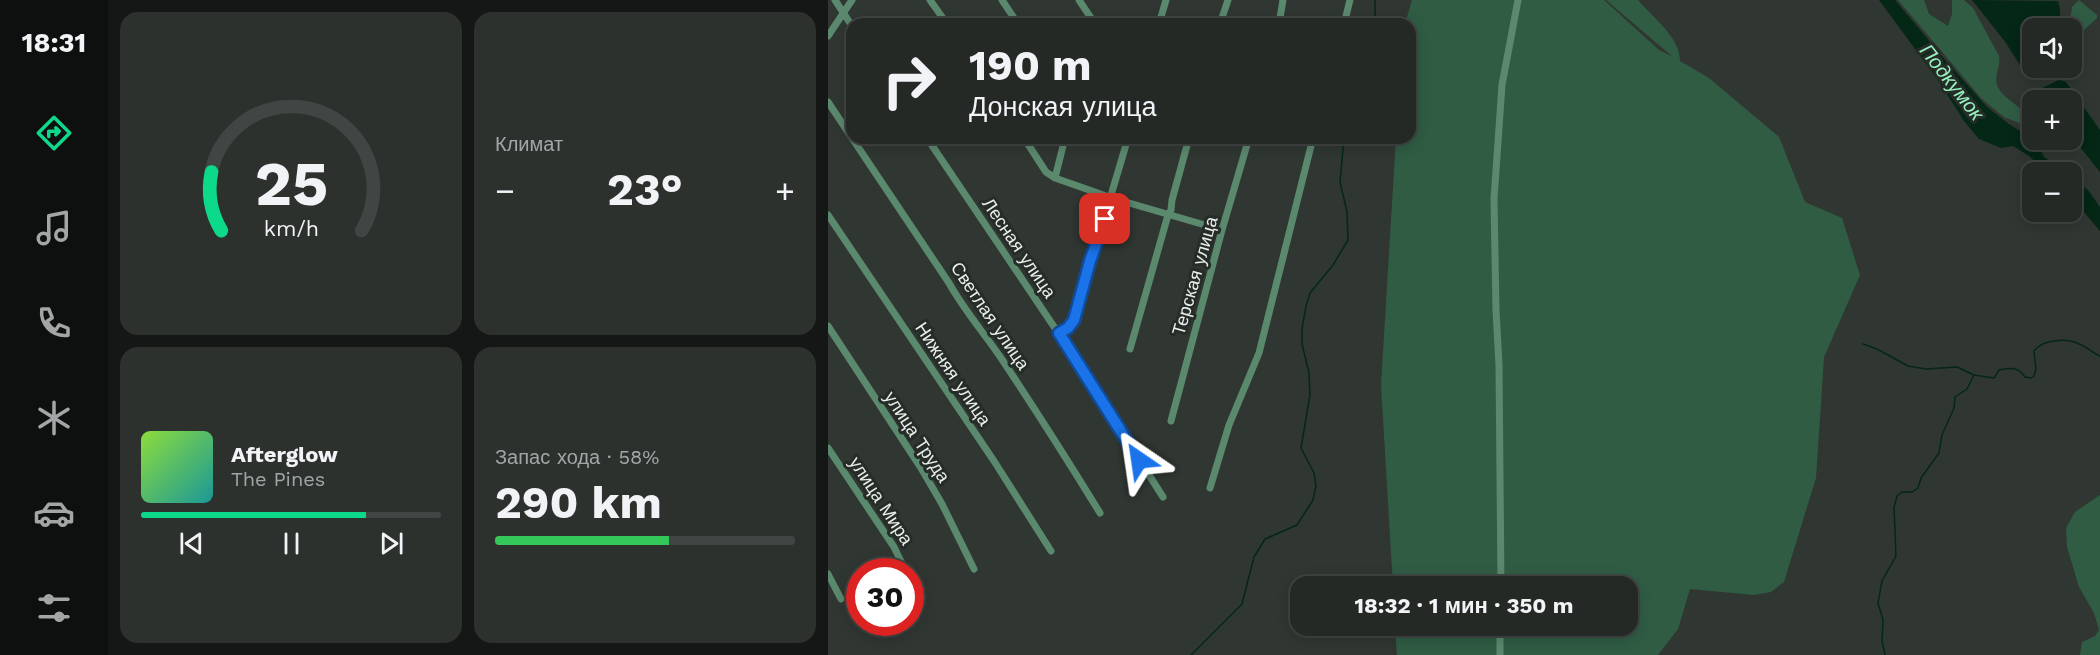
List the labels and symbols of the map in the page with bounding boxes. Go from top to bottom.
water label: Подкумок [1915,39,1990,126]
pin [1079,193,1130,244]
street label: Лесная улица [978,194,1061,303]
street label: Терская улица [1168,213,1222,338]
street label: Светлая улица [947,258,1035,374]
street label: Нижняя улица [911,318,996,430]
street label: улица Труда [880,387,955,487]
position arrow [1107,428,1171,492]
street label: улица Мира [845,453,918,549]
speed limit sign: 30 [846,558,924,636]

